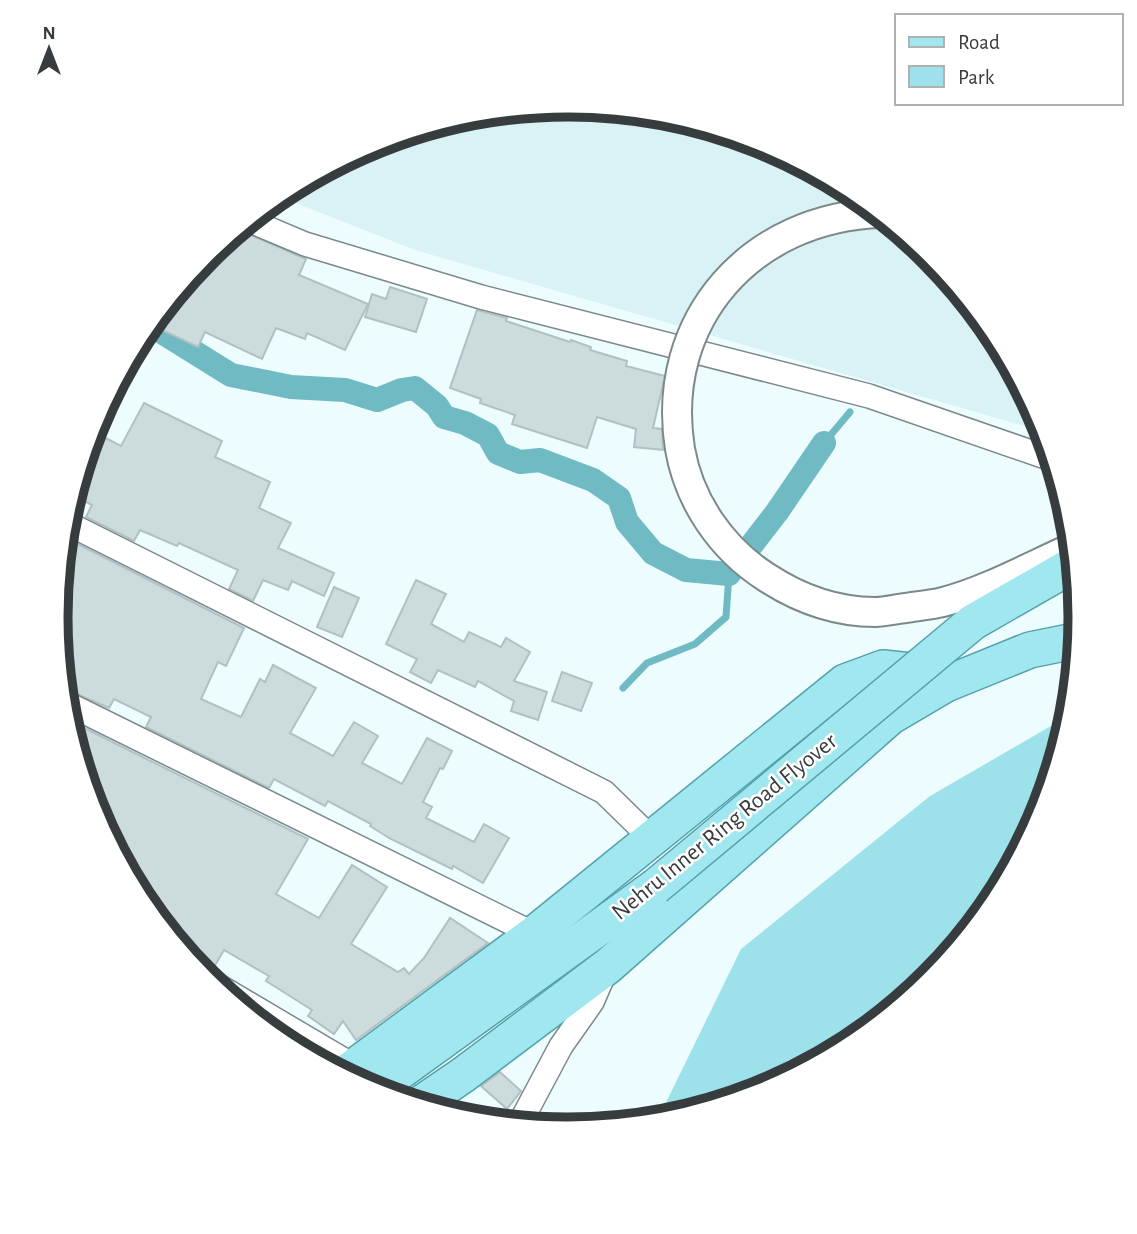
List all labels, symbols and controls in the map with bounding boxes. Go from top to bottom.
north arrow [14,14,84,84]
legend [895,14,1123,105]
text: N [42,24,56,43]
text: Road [958,32,1000,53]
text: Park [958,67,995,88]
street label: Nehru Inner Ring Road Flyover [608,729,842,925]

